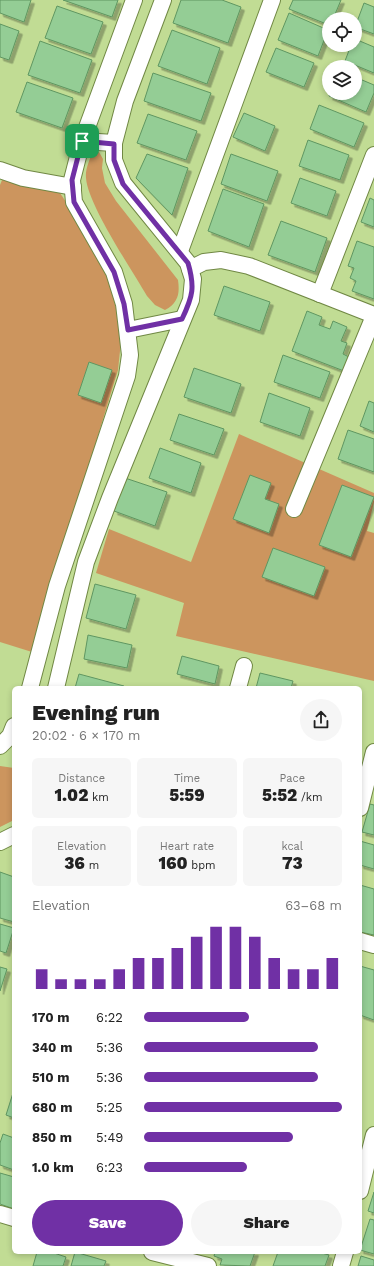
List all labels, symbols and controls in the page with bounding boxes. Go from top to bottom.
map controls [322,12,362,100]
button: locate [322,12,362,52]
button: layers [322,60,362,100]
pin [65,124,99,158]
icon: arrive [71,130,93,152]
button: share [300,699,342,741]
text: Evening run [32,700,160,725]
text: 20:02 · 6 × 170 m [32,728,140,743]
text: Distance [58,772,105,785]
text: Time [174,772,200,785]
text: Pace [280,772,305,785]
text: 1.02 [54,785,88,805]
text: 5:59 [169,785,205,805]
text: 5:52 [262,785,297,805]
text: km [88,791,109,804]
text: /km [297,791,323,804]
text: Elevation [57,840,106,853]
text: Heart rate [160,840,214,853]
text: kcal [281,840,303,853]
text: 36 [64,853,85,873]
text: 160 [158,853,188,873]
text: 73 [282,853,303,873]
text: m [85,859,99,872]
text: bpm [188,859,216,872]
text: Elevation [32,898,90,913]
text: 63–68 m [285,898,342,913]
text: 170 m [32,1010,70,1025]
text: 6:22 [96,1010,123,1025]
text: 340 m [32,1040,72,1055]
text: 5:36 [96,1040,123,1055]
text: 510 m [32,1070,70,1085]
text: 5:36 [96,1070,123,1085]
text: 680 m [32,1100,72,1115]
text: 5:25 [96,1100,123,1115]
text: 850 m [32,1130,72,1145]
text: 5:49 [96,1130,123,1145]
text: 1.0 km [32,1160,74,1175]
text: 6:23 [96,1160,123,1175]
button: Save [32,1200,183,1246]
button: Share [191,1200,342,1246]

